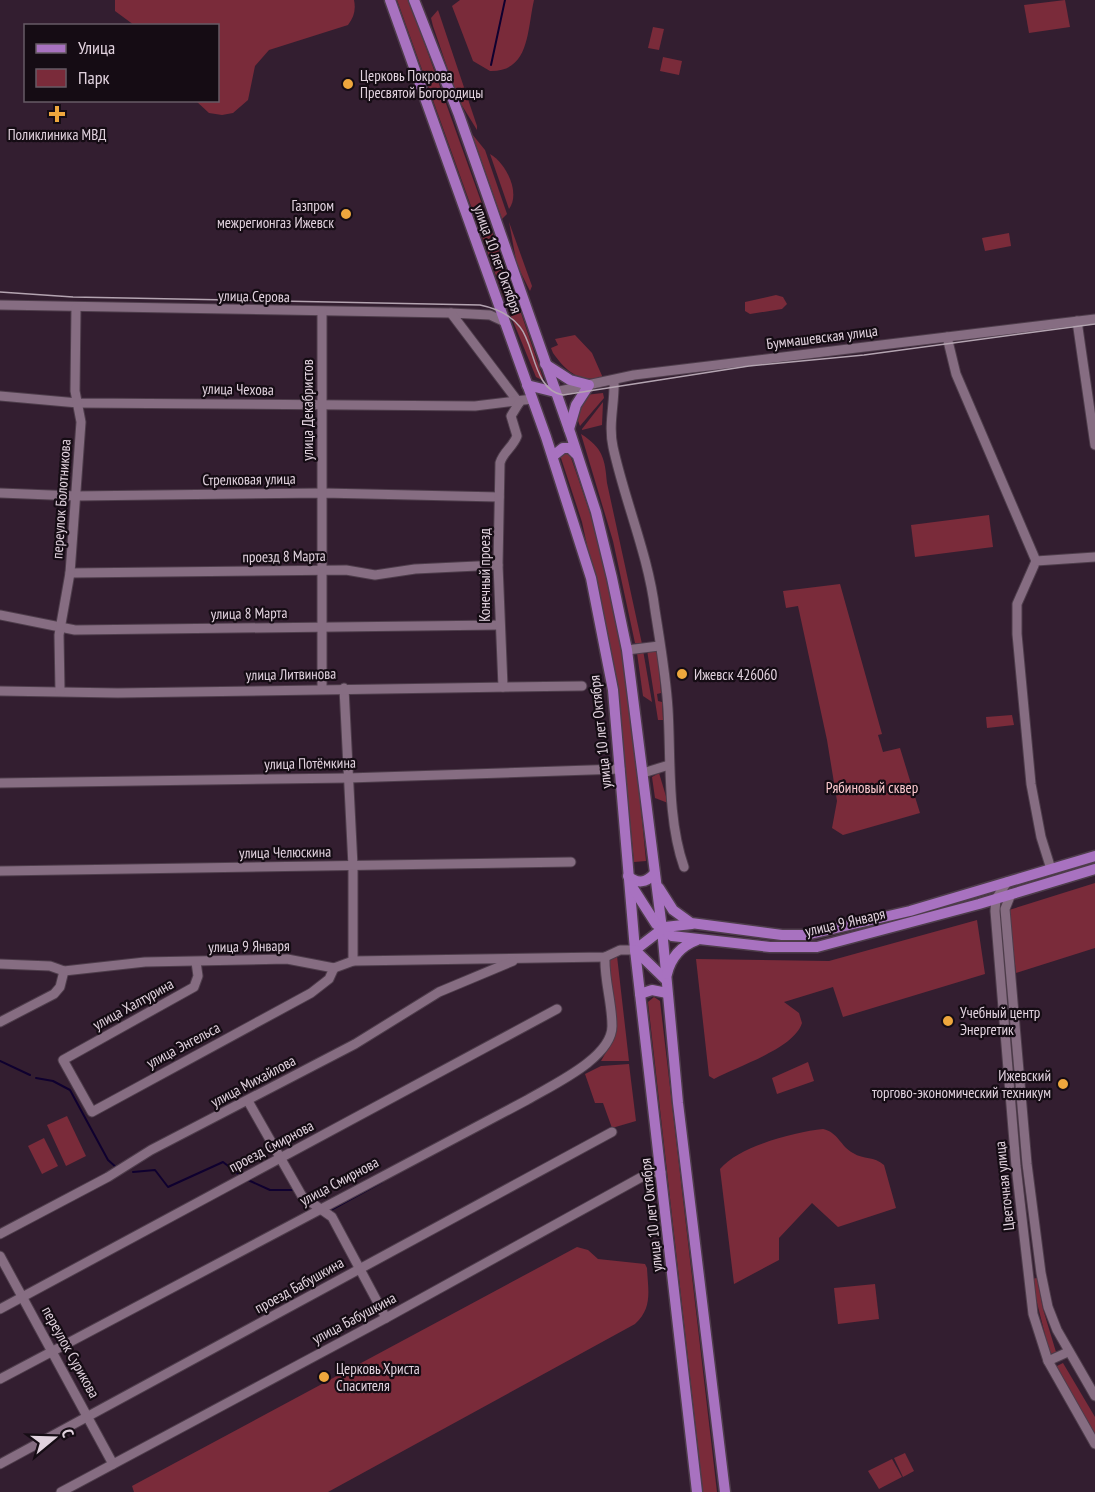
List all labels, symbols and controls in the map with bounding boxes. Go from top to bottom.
legend [24,24,219,102]
text: Улица [78,36,115,59]
text: Парк [78,66,109,89]
place label: Церковь Покрова Пресвятой Богородицы [360,66,483,102]
marker: Церковь Покрова Пресвятой Богородицы [341,77,355,91]
marker: Поликлиника МВД [48,105,66,123]
place label: Поликлиника МВД [8,125,106,144]
place label: Газпром межрегионгаз Ижевск [217,196,334,232]
street label: улица 10 лет Октября [470,202,526,316]
marker: Газпром межрегионгаз Ижевск [339,207,353,221]
street label: улица Серова [218,286,290,306]
street label: Буммашевская улица [765,321,879,353]
street label: улица Декабристов [298,359,317,461]
street label: улица Чехова [202,379,274,399]
street label: переулок Болотникова [47,439,75,559]
street label: Стрелковая улица [202,469,296,489]
street label: Конечный проезд [475,528,494,622]
street label: проезд 8 Марта [242,546,326,566]
street label: улица 8 Марта [211,603,287,623]
street label: улица Литвинова [246,664,336,684]
place label: Ижевск 426060 [694,665,777,684]
marker: Ижевск 426060 [675,667,689,681]
street label: улица 10 лет Октября [585,674,615,790]
street label: улица Потёмкина [264,753,356,773]
park label: Рябиновый сквер [826,778,918,797]
street label: улица Челюскина [239,842,331,862]
street label: улица 9 Января [803,904,887,940]
street label: улица 9 Января [208,936,290,956]
street label: улица Халтурина [89,974,177,1034]
place label: Учебный центр Энергетик [960,1003,1040,1039]
marker: Учебный центр Энергетик [941,1014,955,1028]
street label: улица Энгельса [143,1018,223,1072]
street label: улица Михайлова [207,1051,299,1111]
place label: Ижевский торгово-экономический техникум [872,1066,1051,1102]
marker: Ижевский торгово-экономический техникум [1056,1077,1070,1091]
street label: проезд Смирнова [225,1116,317,1176]
street label: Цветочная улица [990,1140,1018,1232]
street label: улица Смирнова [296,1152,382,1210]
street label: улица 10 лет Октября [636,1157,666,1273]
street label: проезд Бабушкина [251,1253,347,1317]
street label: улица Бабушкина [309,1288,399,1348]
street label: переулок Сурикова [38,1303,104,1401]
place label: Церковь Христа Спасителя [336,1359,420,1395]
marker: Церковь Христа Спасителя [317,1370,331,1384]
north arrow [24,1408,84,1468]
text: С [58,1426,79,1440]

